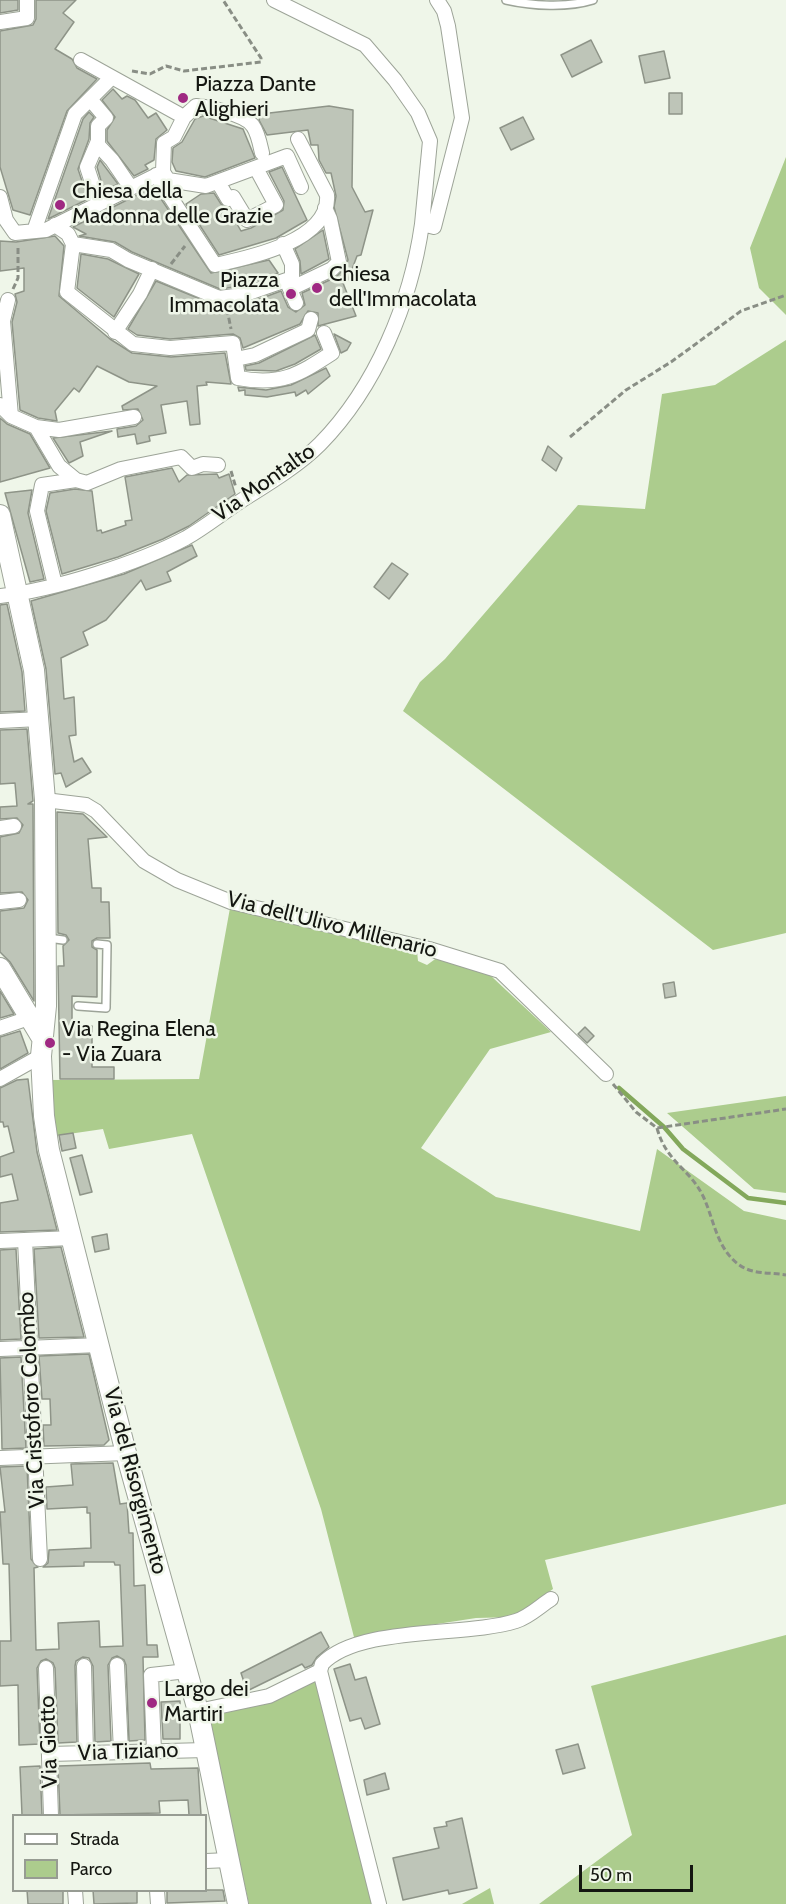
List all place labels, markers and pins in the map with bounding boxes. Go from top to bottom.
place label: Piazza Dante Alighieri [195,72,316,124]
marker: Piazza Dante Alighieri [176,91,190,105]
place label: Chiesa della Madonna delle Grazie [72,179,273,230]
marker: Chiesa della Madonna delle Grazie [53,198,67,212]
place label: Chiesa dell'Immacolata [329,262,476,314]
place label: Piazza Immacolata [169,268,279,320]
marker: Chiesa dell'Immacolata [310,281,324,295]
marker: Piazza Immacolata [284,287,298,301]
place label: Via Regina Elena - Via Zuara [62,1017,216,1068]
marker: Via Regina Elena - Via Zuara [43,1036,57,1050]
place label: Largo dei Martiri [164,1677,249,1729]
marker: Largo dei Martiri [145,1696,159,1710]

